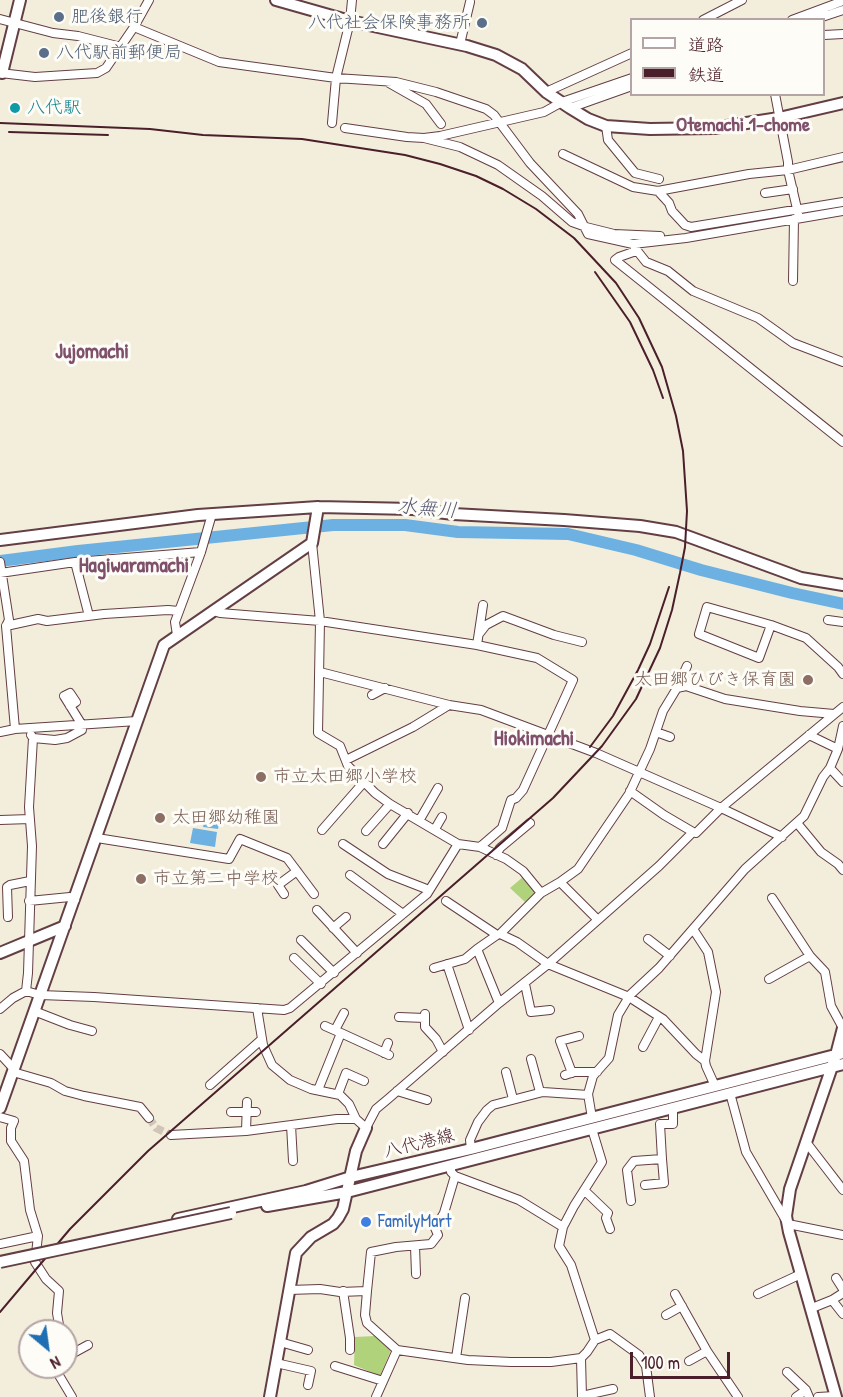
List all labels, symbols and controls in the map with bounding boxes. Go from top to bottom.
place label: 肥後銀行 [71,6,143,28]
marker: 肥後銀行 [52,10,66,24]
place label: 八代社会保険事務所 [308,12,470,34]
marker: 八代社会保険事務所 [475,16,489,30]
legend [630,18,825,96]
text: 道路 [688,32,724,57]
place label: 八代駅前郵便局 [56,42,182,64]
marker: 八代駅前郵便局 [37,46,51,60]
text: 鉄道 [688,62,724,87]
place label: 八代駅 [27,97,81,119]
marker: 八代駅 [8,101,22,115]
district label: Otemachi 1-chome [676,114,810,138]
district label: Jujomachi [55,339,129,365]
water label: 水無川 [396,494,458,524]
district label: Hagiwaramachi [79,553,189,579]
place label: 太田郷ひびき保育園 [634,669,796,691]
marker: 太田郷ひびき保育園 [801,673,815,687]
district label: Hiokimachi [494,726,574,752]
place label: 市立太田郷小学校 [273,766,417,788]
marker: 市立太田郷小学校 [254,770,268,784]
place label: 太田郷幼稚園 [172,807,280,829]
marker: 太田郷幼稚園 [153,811,167,825]
place label: 市立第二中学校 [153,868,279,890]
marker: 市立第二中学校 [134,872,148,886]
street label: 八代港線 [381,1125,457,1163]
place label: FamilyMart [378,1211,451,1233]
marker: FamilyMart [359,1215,373,1229]
north arrow [18,1319,78,1379]
scale bar [633,1340,734,1378]
text: 100 m [641,1350,680,1375]
text: N [47,1351,65,1375]

